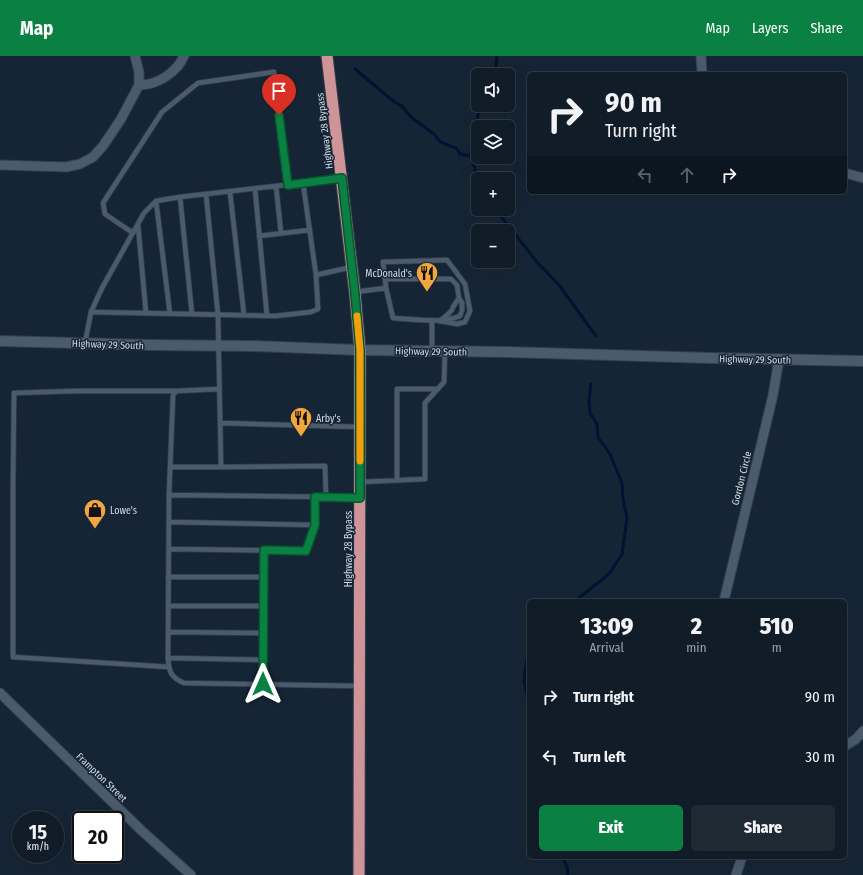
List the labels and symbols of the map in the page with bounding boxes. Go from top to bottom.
pin [262,74,296,115]
street label: Highway 28 Bypass [314,92,336,170]
restaurant icon: McDonald's [414,260,440,293]
place label: McDonald's [365,268,412,280]
street label: Highway 29 South [72,338,144,352]
street label: Highway 29 South [395,345,467,359]
street label: Highway 29 South [719,353,791,367]
restaurant icon: Arby's [288,405,314,438]
place label: Arby's [316,413,341,425]
street label: Gordon Circle [729,450,754,506]
shop icon: Lowe's [82,497,108,530]
place label: Lowe's [110,505,137,517]
street label: Highway 28 Bypass [343,511,355,587]
position arrow [242,663,284,705]
street label: Frampton Street [74,751,130,805]
speed limit sign: 20 [72,811,124,863]

